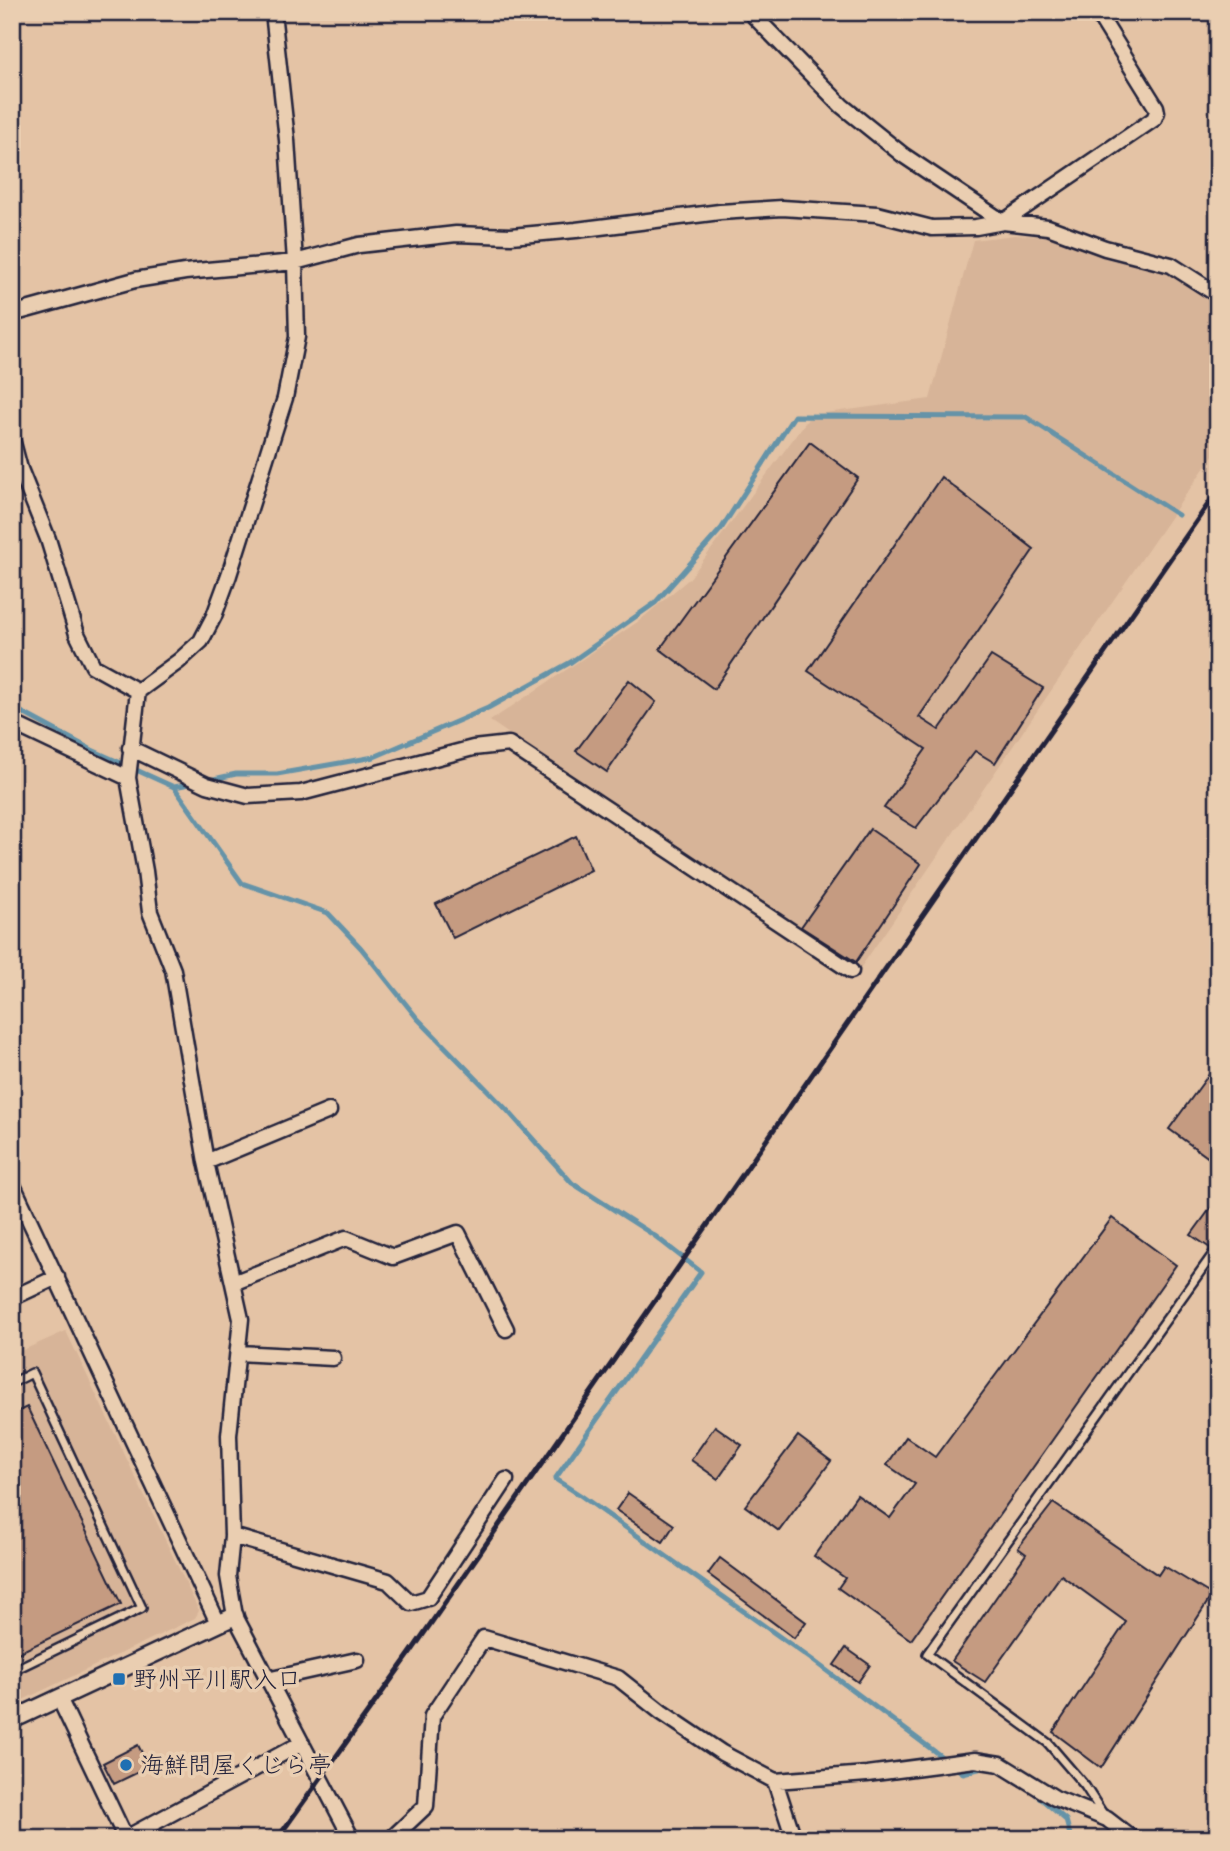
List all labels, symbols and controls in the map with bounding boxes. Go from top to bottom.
place label: 野州平川駅入口 [133,1665,301,1699]
marker: 野州平川駅入口 [111,1671,127,1687]
place label: 海鮮問屋くじら亭 [140,1751,332,1785]
marker: 海鮮問屋くじら亭 [118,1757,134,1773]

